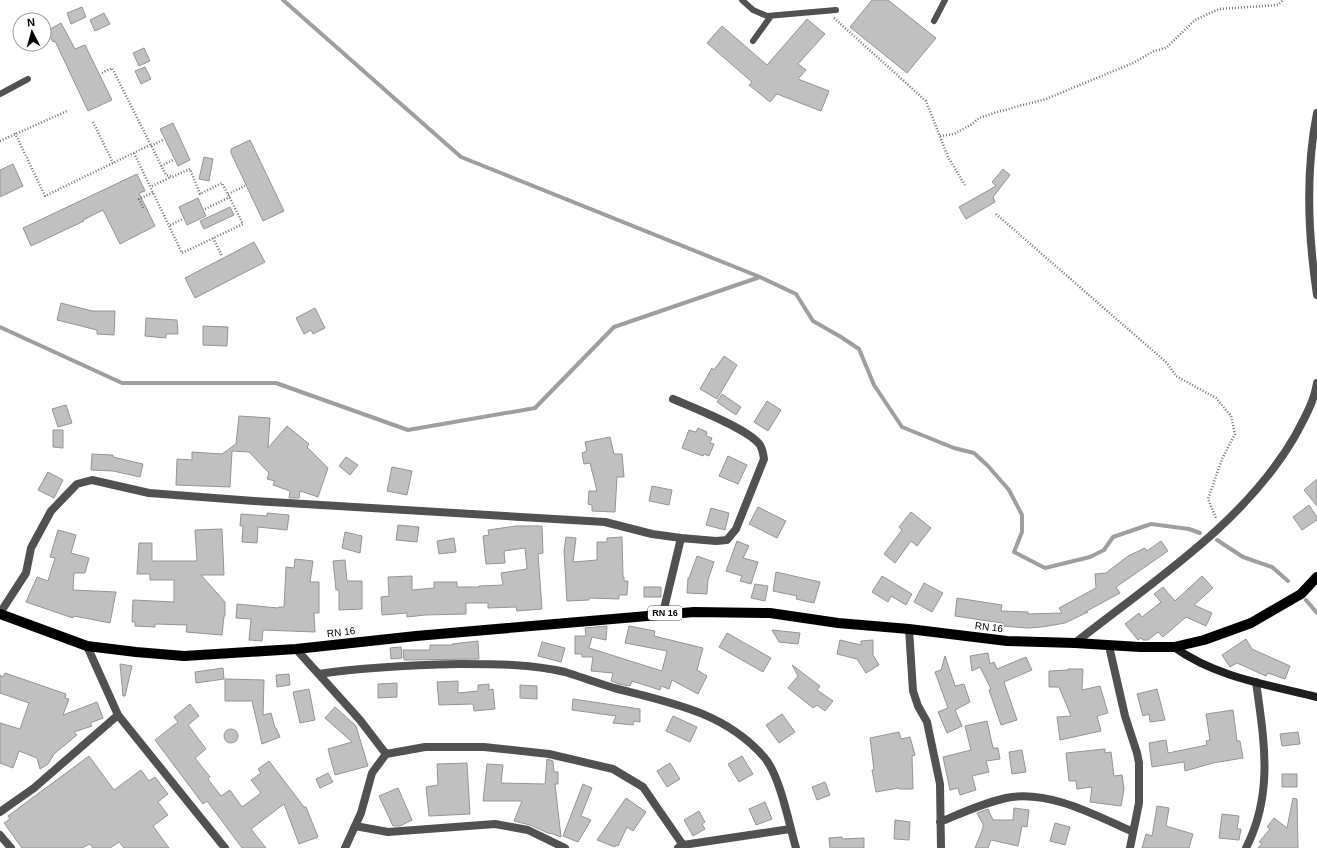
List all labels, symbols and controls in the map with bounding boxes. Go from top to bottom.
north arrow [12,12,52,52]
text: N [26,16,36,28]
road number: RN 16 [648,606,682,620]
street label: RN 16 [974,620,1004,634]
street label: RN 16 [326,625,356,639]

